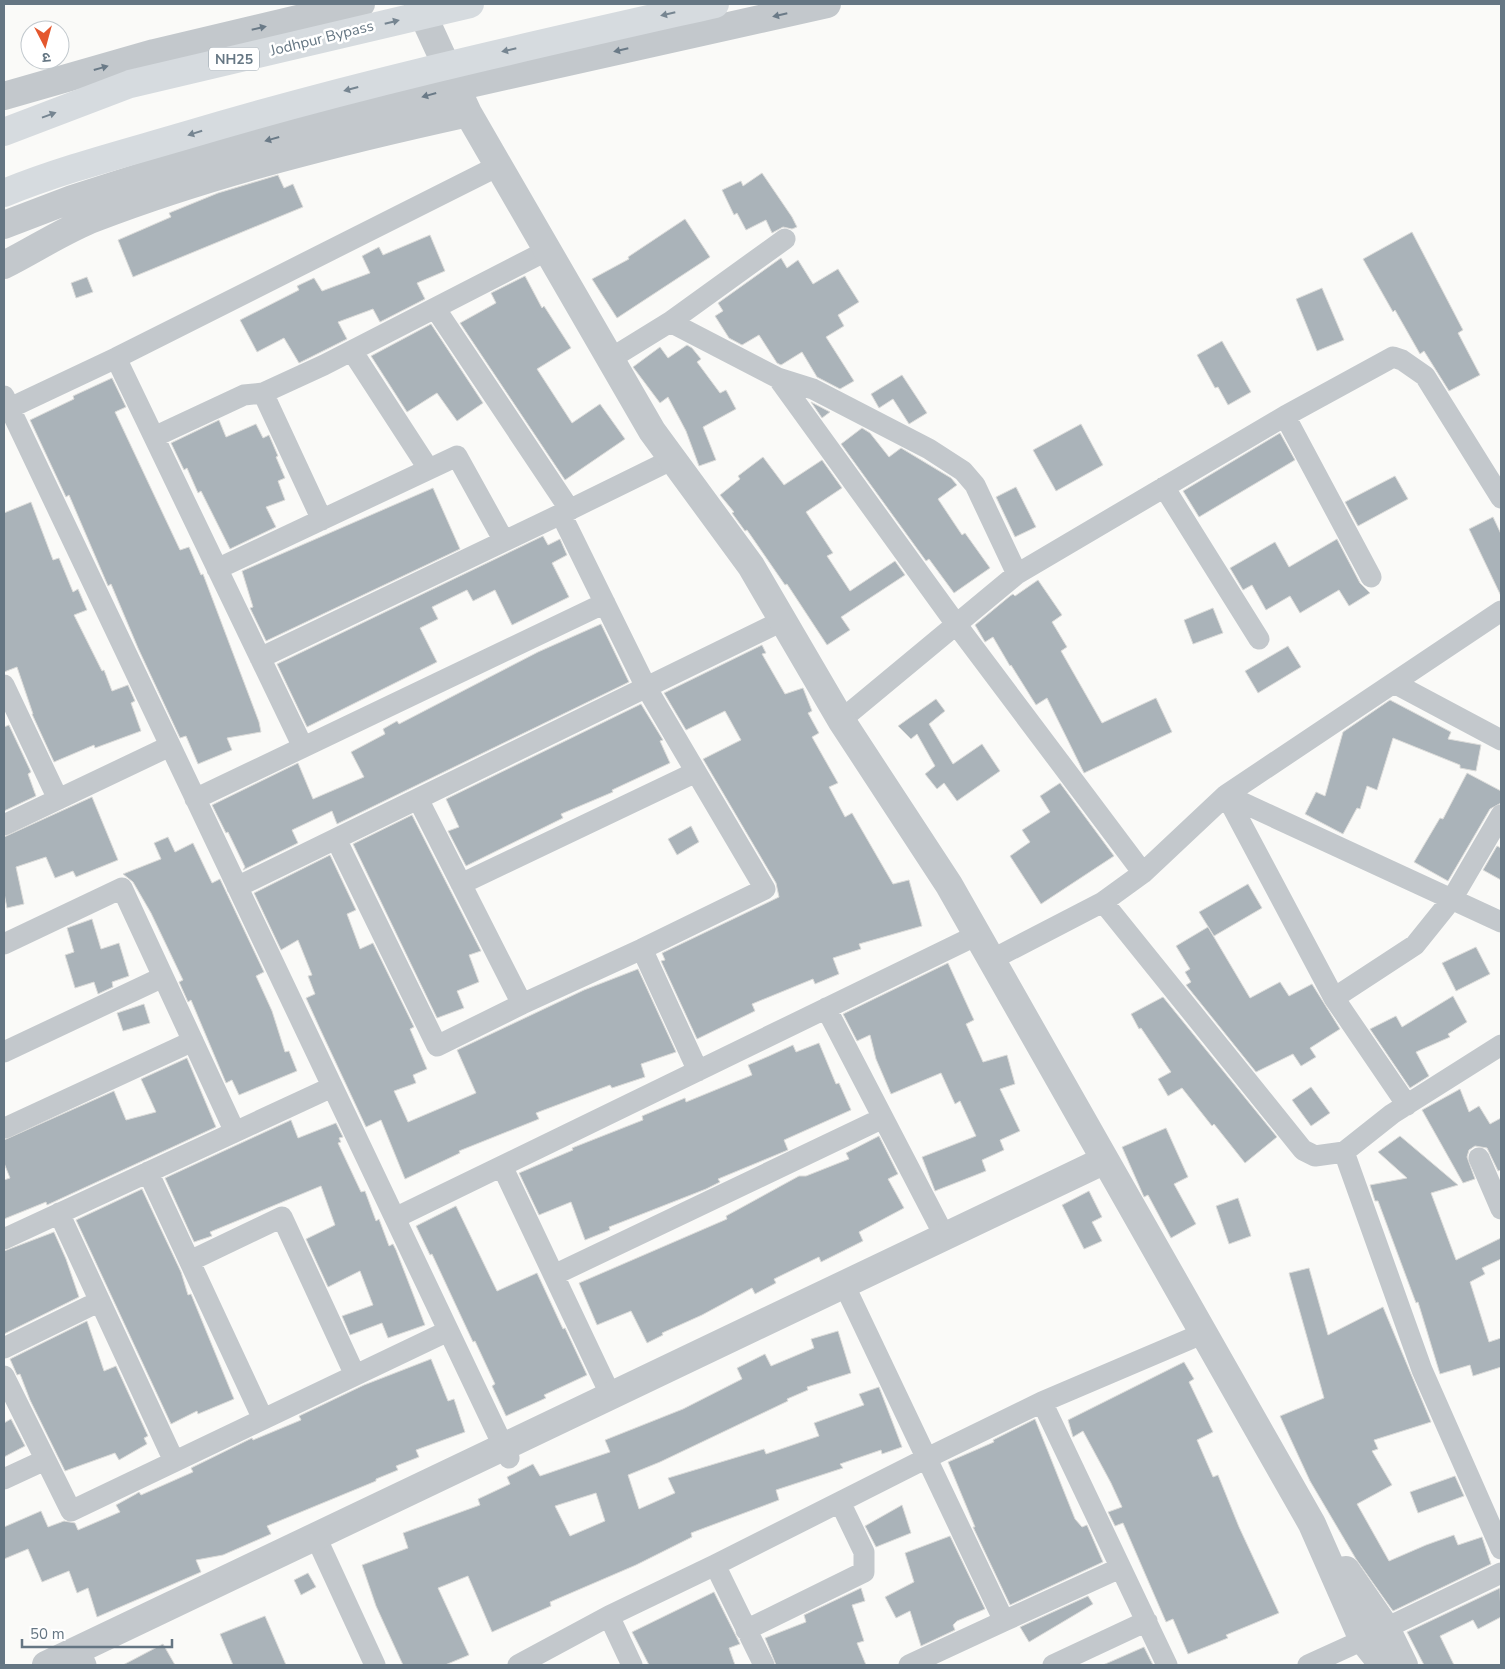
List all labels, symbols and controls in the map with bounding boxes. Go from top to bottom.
one-way arrow [659,11,675,19]
one-way arrow [772,11,787,19]
street label: Jodhpur Bypass [267,15,376,61]
one-way arrow [384,18,399,26]
north arrow [20,20,70,70]
one-way arrow [251,24,266,32]
one-way arrow [502,46,517,54]
one-way arrow [614,46,629,54]
text: उ [40,48,51,67]
road number: NH25 [209,48,259,70]
one-way arrow [94,63,109,71]
one-way arrow [344,85,359,93]
one-way arrow [421,91,436,99]
one-way arrow [42,111,57,118]
one-way arrow [187,129,202,137]
one-way arrow [265,135,280,143]
scale bar [22,1616,172,1648]
text: 50 m [30,1624,65,1644]

